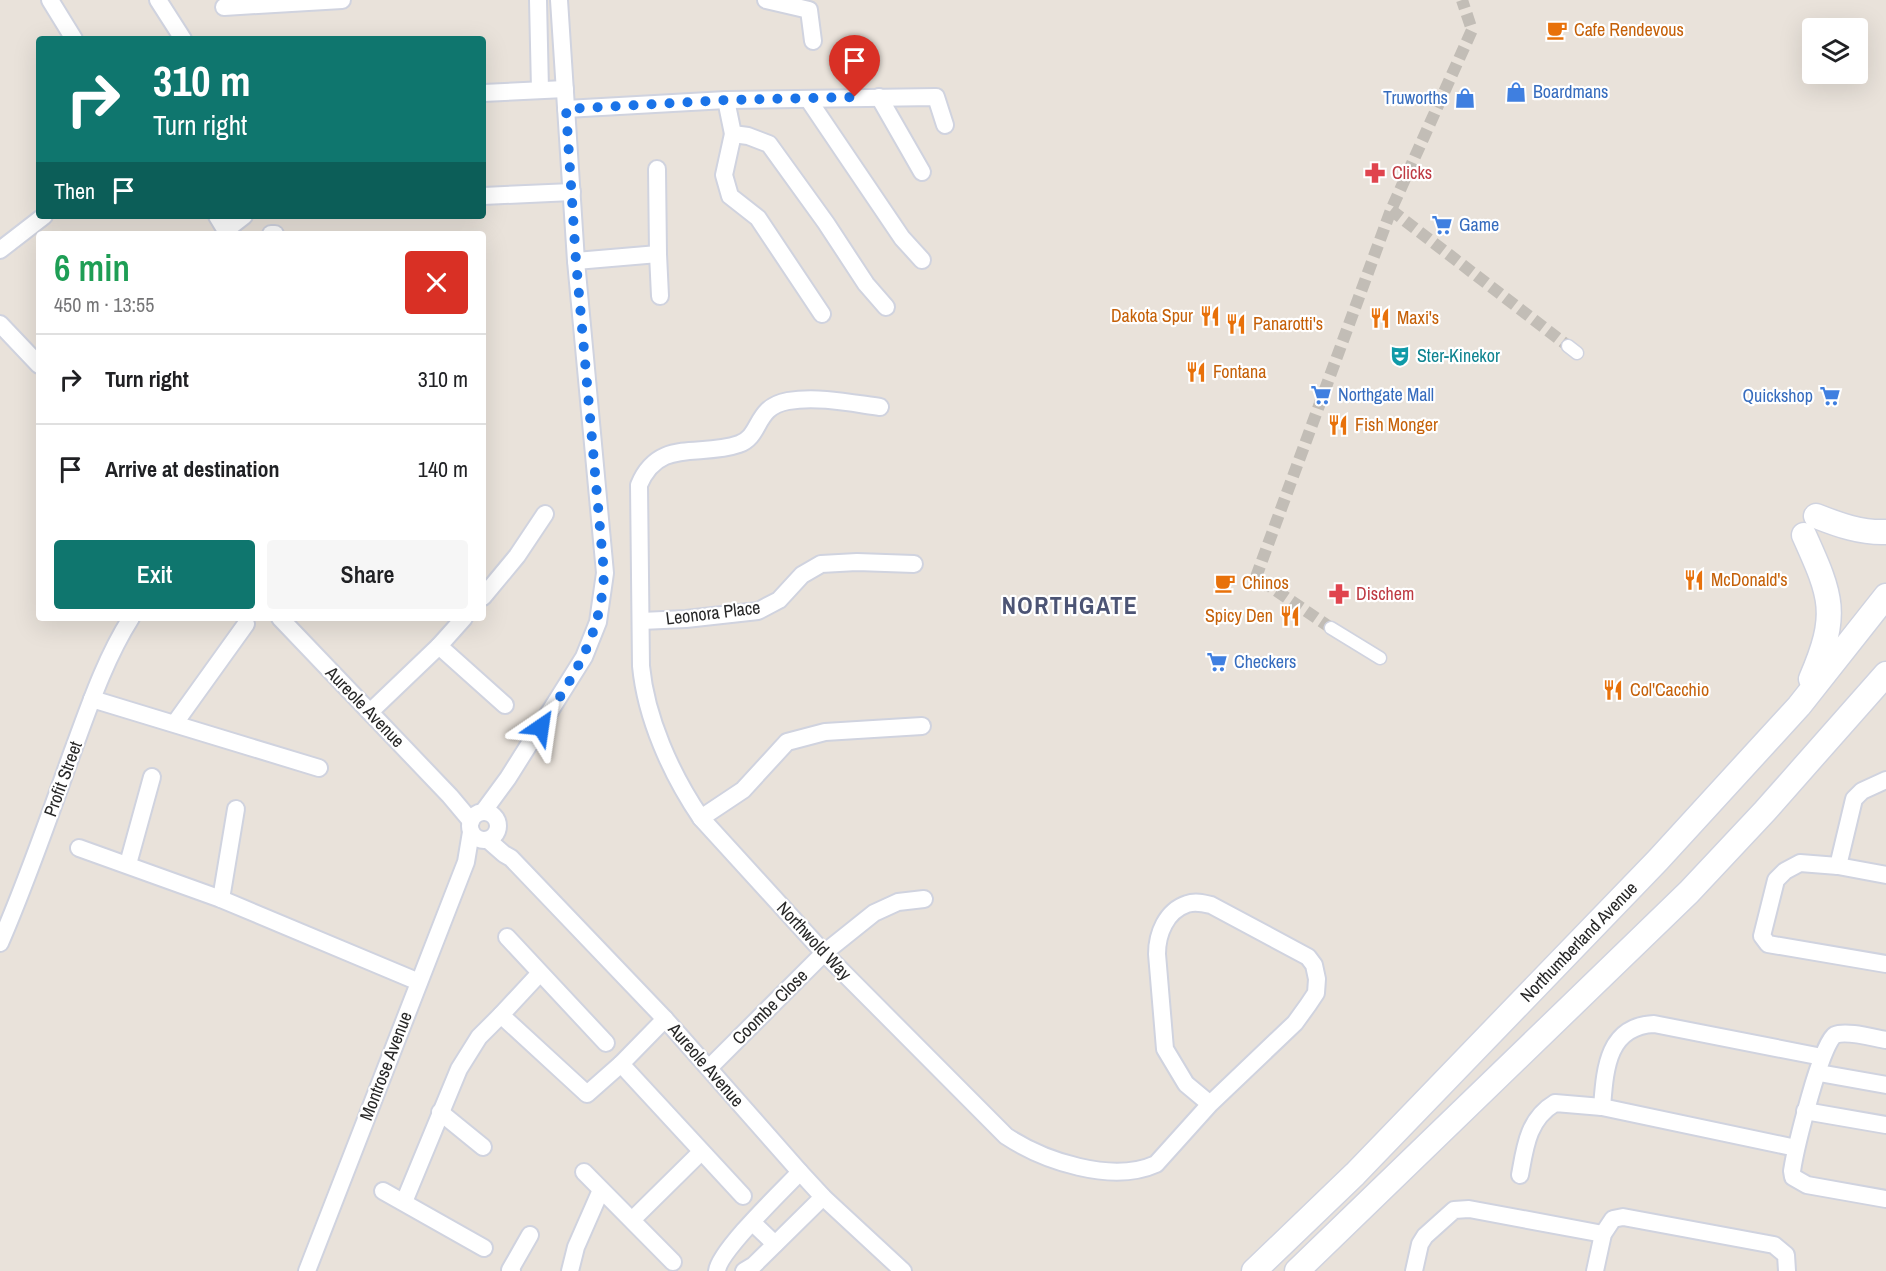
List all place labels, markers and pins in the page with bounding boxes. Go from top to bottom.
place label: Cafe Rendevous [1574,17,1684,42]
cafe icon: Cafe Rendevous [1545,18,1569,42]
pin [829,35,880,97]
place label: Boardmans [1533,79,1608,104]
shop icon: Boardmans [1504,80,1528,104]
place label: Truworths [1383,85,1448,110]
shop icon: Truworths [1453,86,1477,110]
place label: Clicks [1392,160,1432,185]
pharmacy icon: Clicks [1363,161,1387,185]
place label: Game [1459,212,1499,237]
supermarket icon: Game [1430,213,1454,237]
place label: Dakota Spur [1111,303,1193,328]
restaurant icon: Dakota Spur [1198,304,1222,328]
place label: Maxi's [1397,305,1439,330]
restaurant icon: Maxi's [1368,306,1392,330]
place label: Panarotti's [1253,311,1323,336]
restaurant icon: Panarotti's [1224,312,1248,336]
place label: Ster-Kinekor [1417,343,1500,368]
theatre icon: Ster-Kinekor [1388,344,1412,368]
place label: Fontana [1213,359,1266,384]
restaurant icon: Fontana [1184,360,1208,384]
place label: Northgate Mall [1338,382,1434,407]
supermarket icon: Northgate Mall [1309,383,1333,407]
place label: Quickshop [1742,383,1813,408]
supermarket icon: Quickshop [1818,384,1842,408]
place label: Fish Monger [1355,412,1438,437]
restaurant icon: Fish Monger [1326,413,1350,437]
place label: McDonald's [1711,567,1788,592]
restaurant icon: McDonald's [1682,568,1706,592]
place label: Chinos [1242,570,1289,595]
cafe icon: Chinos [1213,571,1237,595]
place label: Dischem [1356,581,1414,606]
pharmacy icon: Dischem [1327,582,1351,606]
place label: Spicy Den [1205,603,1273,628]
restaurant icon: Spicy Den [1278,604,1302,628]
place label: Checkers [1234,649,1296,674]
supermarket icon: Checkers [1205,650,1229,674]
place label: Col'Cacchio [1630,677,1709,702]
restaurant icon: Col'Cacchio [1601,678,1625,702]

